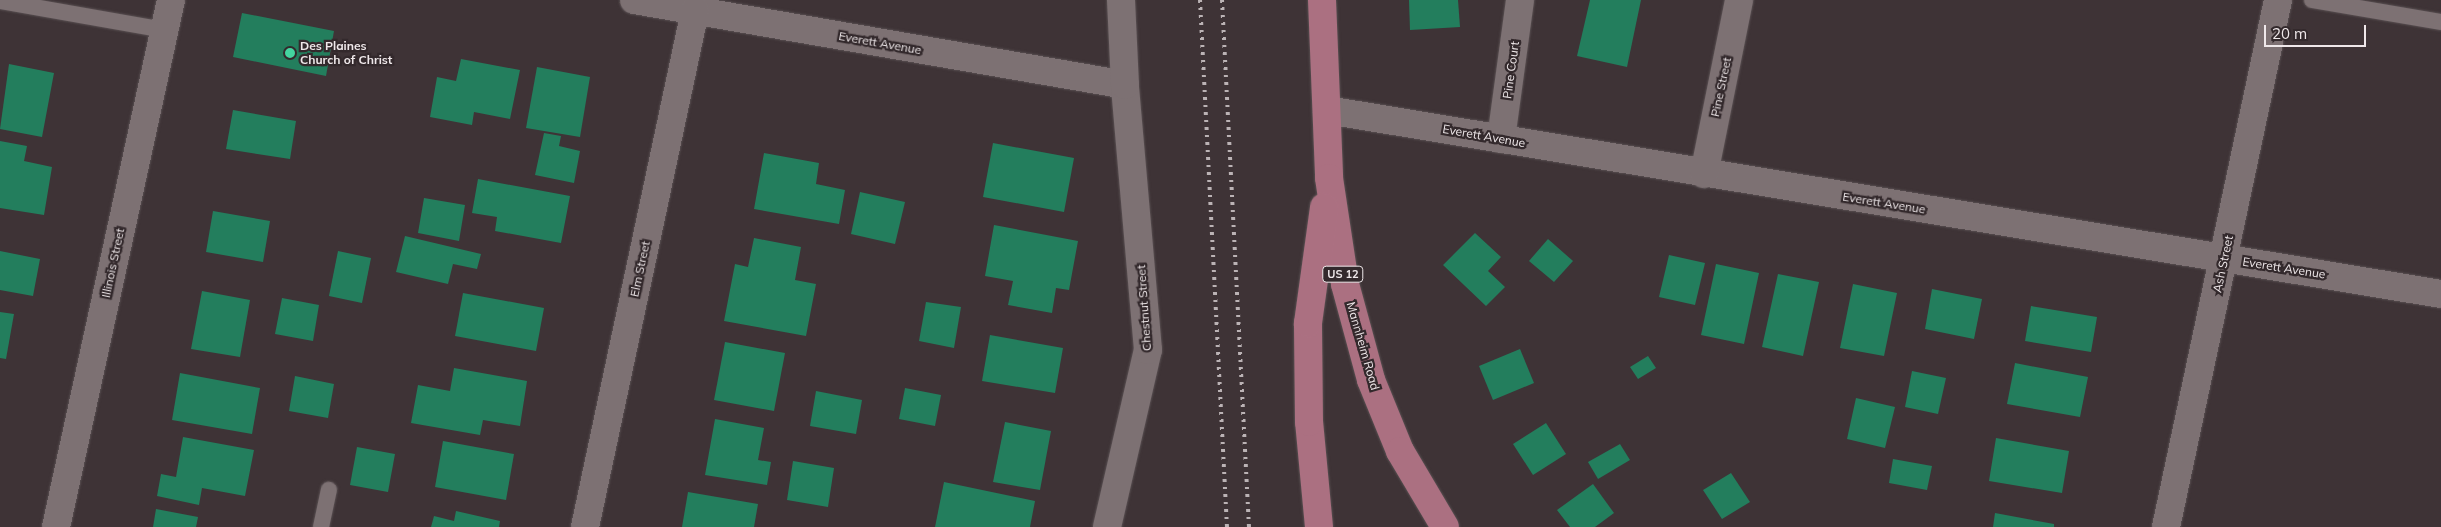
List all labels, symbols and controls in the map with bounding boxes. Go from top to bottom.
scale bar [2266,15,2368,47]
text: 20 m [2272,24,2307,43]
street label: Everett Avenue [838,29,922,57]
place label: Des Plaines Church of Christ [300,39,392,67]
street label: Pine Court [1500,40,1522,100]
marker: Des Plaines Church of Christ [284,47,296,59]
street label: Pine Street [1708,56,1734,118]
street label: Everett Avenue [1442,122,1526,150]
street label: Everett Avenue [1842,189,1926,217]
street label: Illinois Street [99,227,127,299]
street label: Ash Street [2210,234,2236,294]
street label: Elm Street [627,240,653,298]
street label: Everett Avenue [2242,254,2326,282]
street label: Chestnut Street [1134,264,1154,352]
road number: US 12 [1322,266,1364,282]
street label: Mannheim Road [1344,300,1382,392]

